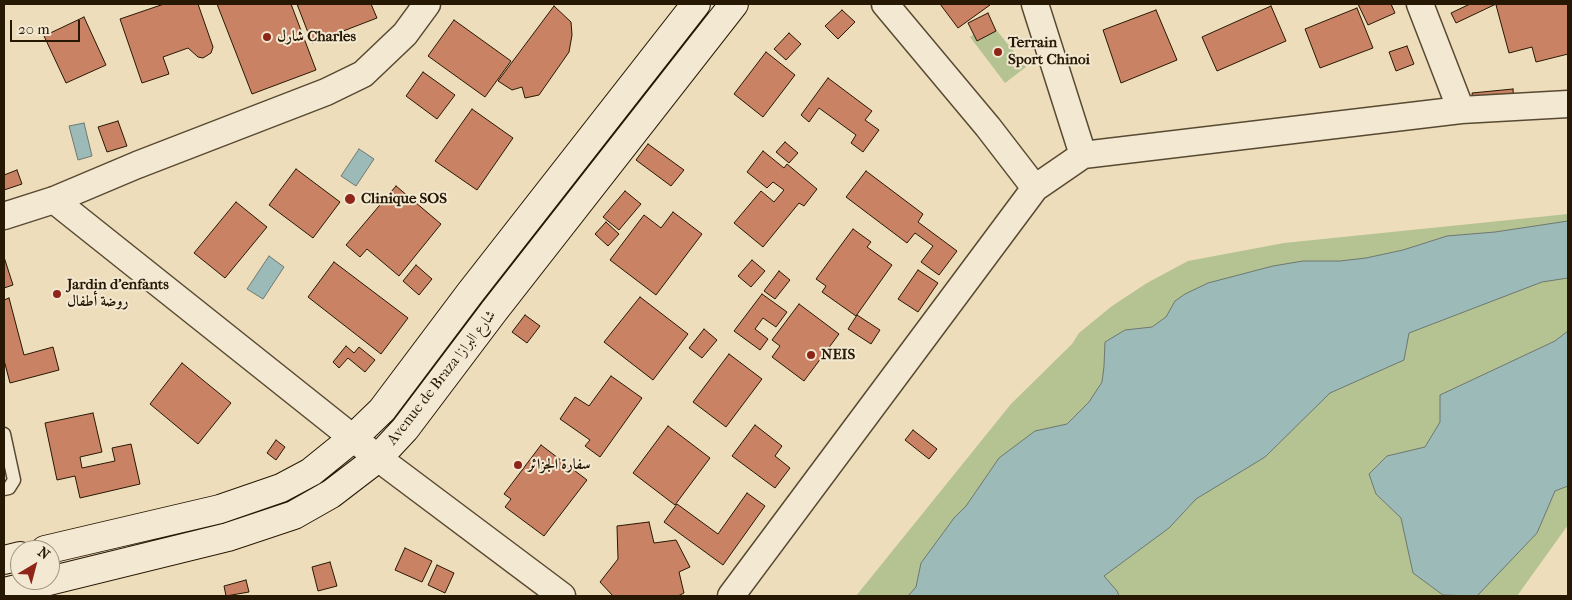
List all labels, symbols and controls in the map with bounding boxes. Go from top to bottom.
scale bar [12,10,82,42]
text: 20 m [18,20,50,38]
place label: شارل Charles [277,28,356,46]
marker: شارل Charles [261,31,273,43]
place label: Terrain Sport Chinoi [1008,34,1090,69]
marker: Terrain Sport Chinoi [992,46,1004,58]
place label: Clinique SOS [361,190,447,208]
marker: Clinique SOS [343,192,357,206]
place label: Jardin d'enfants روضة أطفال [67,276,169,311]
marker: Jardin d'enfants روضة أطفال [51,288,63,300]
street label: Avenue de Braza شارع البرازا [384,307,500,449]
place label: NEIS [821,346,855,364]
marker: NEIS [805,349,817,361]
place label: سفارة الجزائر [528,456,590,474]
marker: سفارة الجزائر [512,459,524,471]
north arrow [10,540,60,590]
text: N [34,543,53,563]

